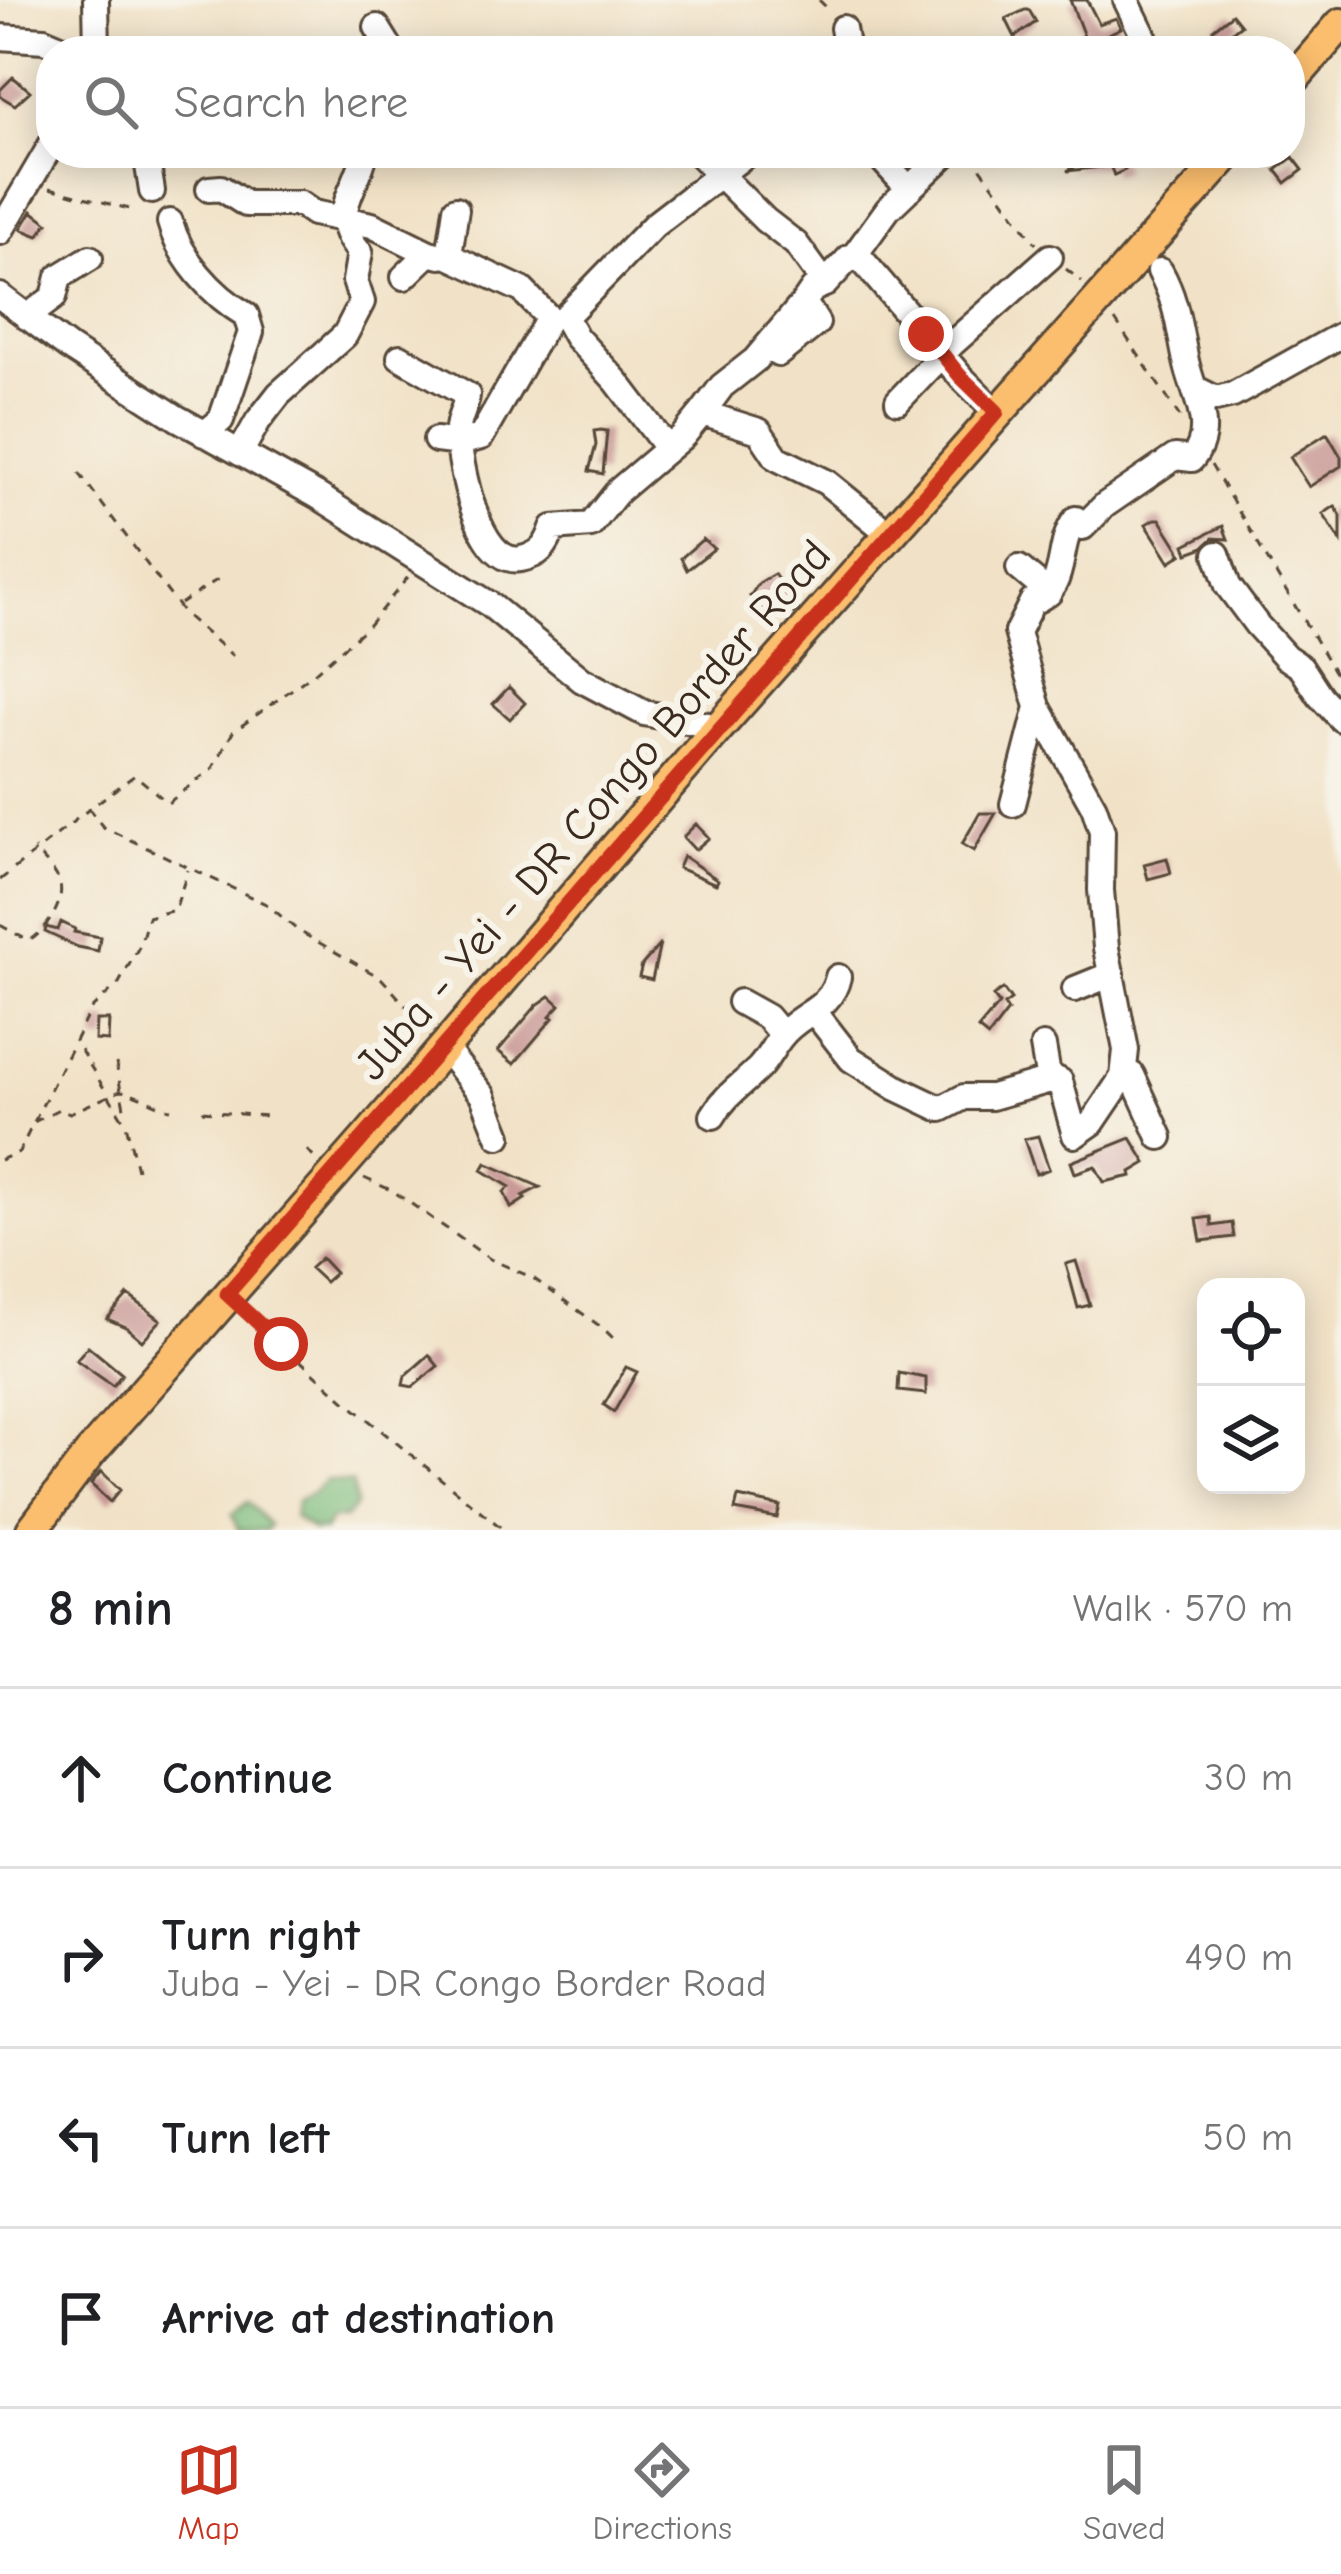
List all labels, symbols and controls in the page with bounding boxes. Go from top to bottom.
search box [36,36,1305,168]
icon: search [78,69,144,135]
text: Search here [174,76,408,128]
route end [899,307,953,361]
street label: Juba - Yei - DR Congo Border Road [344,529,841,1090]
map controls [1197,1278,1305,1494]
button: locate [1197,1278,1305,1386]
route start [254,1317,308,1371]
button: layers [1197,1386,1305,1494]
text: 8 min [48,1579,173,1638]
text: Walk · 570 m [1073,1586,1293,1631]
icon: ahead [48,1745,114,1811]
text: Continue [162,1752,332,1804]
text: 30 m [1204,1755,1293,1800]
text: Turn right [162,1909,360,1961]
icon: right [48,1925,114,1991]
text: 490 m [1184,1935,1293,1980]
text: Juba - Yei - DR Congo Border Road [162,1961,767,2006]
icon: left [48,2105,114,2171]
text: Turn left [162,2112,329,2164]
text: 50 m [1203,2115,1293,2160]
icon: arrive [48,2285,114,2351]
text: Arrive at destination [162,2292,555,2344]
tab: Map [176,2437,242,2547]
tab: Directions [593,2437,732,2547]
tab: Saved [1083,2437,1165,2547]

